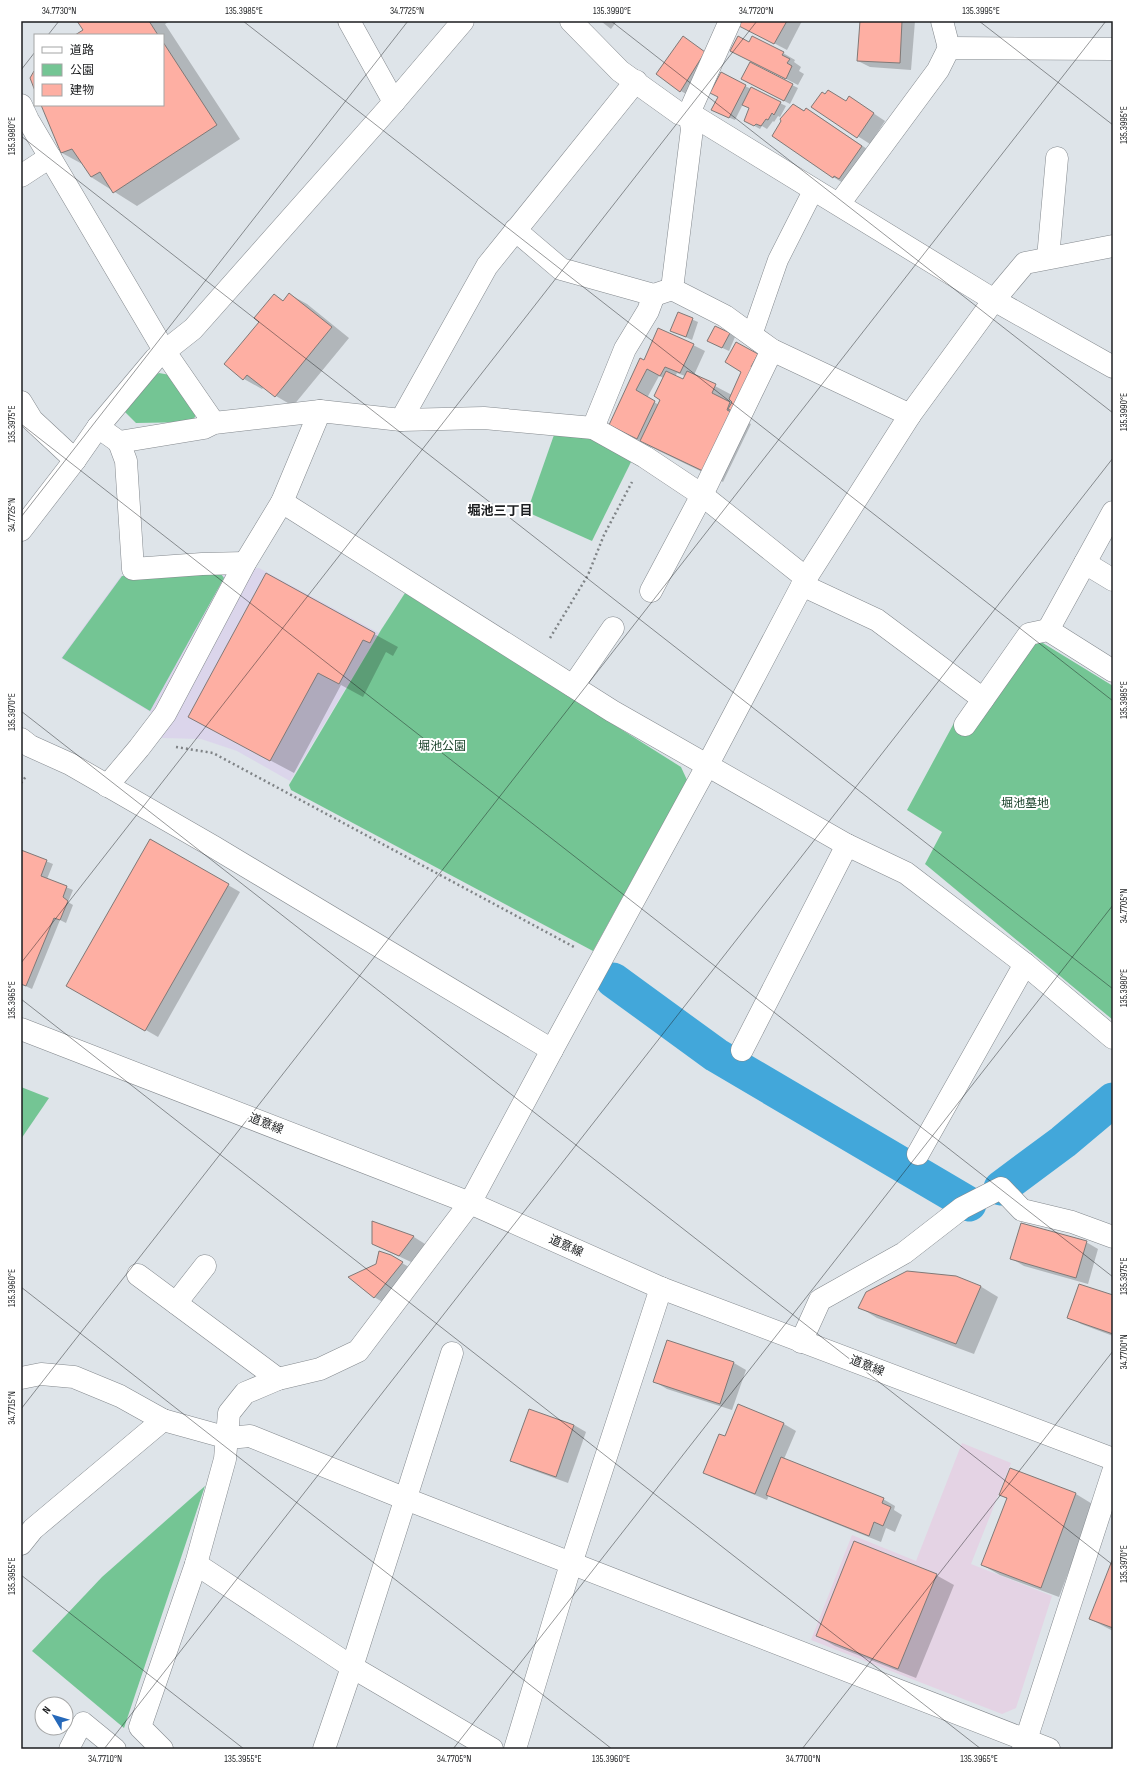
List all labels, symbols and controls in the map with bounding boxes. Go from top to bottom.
text: 34.7730°N [42,5,76,17]
text: 135.3985°E [225,5,263,17]
text: 34.7725°N [390,5,424,17]
text: 135.3990°E [593,5,631,17]
text: 34.7720°N [739,5,773,17]
text: 135.3995°E [962,5,1000,17]
legend [34,34,164,106]
text: 道路 [70,43,94,58]
text: 公園 [70,63,94,78]
text: 建物 [70,83,94,98]
text: 135.3995°E [1118,106,1130,144]
text: 135.3980°E [6,117,18,155]
text: 135.3990°E [1118,393,1130,431]
text: 135.3975°E [6,405,18,443]
text: 34.7725°N [6,498,18,532]
district label: 堀池三丁目 [467,503,533,519]
text: 135.3985°E [1118,681,1130,719]
text: 135.3970°E [6,693,18,731]
park label: 堀池公園 [418,739,466,754]
park label: 堀池墓地 [1001,796,1049,811]
text: 34.7705°N [1118,889,1130,923]
text: 135.3980°E [1118,969,1130,1007]
text: 135.3965°E [6,981,18,1019]
street label: 道意線 [247,1111,285,1137]
street label: 道意線 [546,1232,586,1260]
text: 135.3975°E [1118,1257,1130,1295]
text: 135.3960°E [6,1269,18,1307]
text: 34.7700°N [1118,1335,1130,1369]
street label: 道意線 [848,1353,886,1379]
text: 34.7715°N [6,1391,18,1425]
text: 135.3970°E [1118,1545,1130,1583]
text: 135.3955°E [6,1557,18,1595]
north arrow [34,1696,74,1736]
text: N [40,1704,54,1716]
text: 34.7710°N [88,1753,122,1765]
text: 135.3955°E [224,1753,262,1765]
text: 34.7705°N [437,1753,471,1765]
text: 135.3960°E [592,1753,630,1765]
text: 34.7700°N [786,1753,820,1765]
text: 135.3965°E [960,1753,998,1765]

